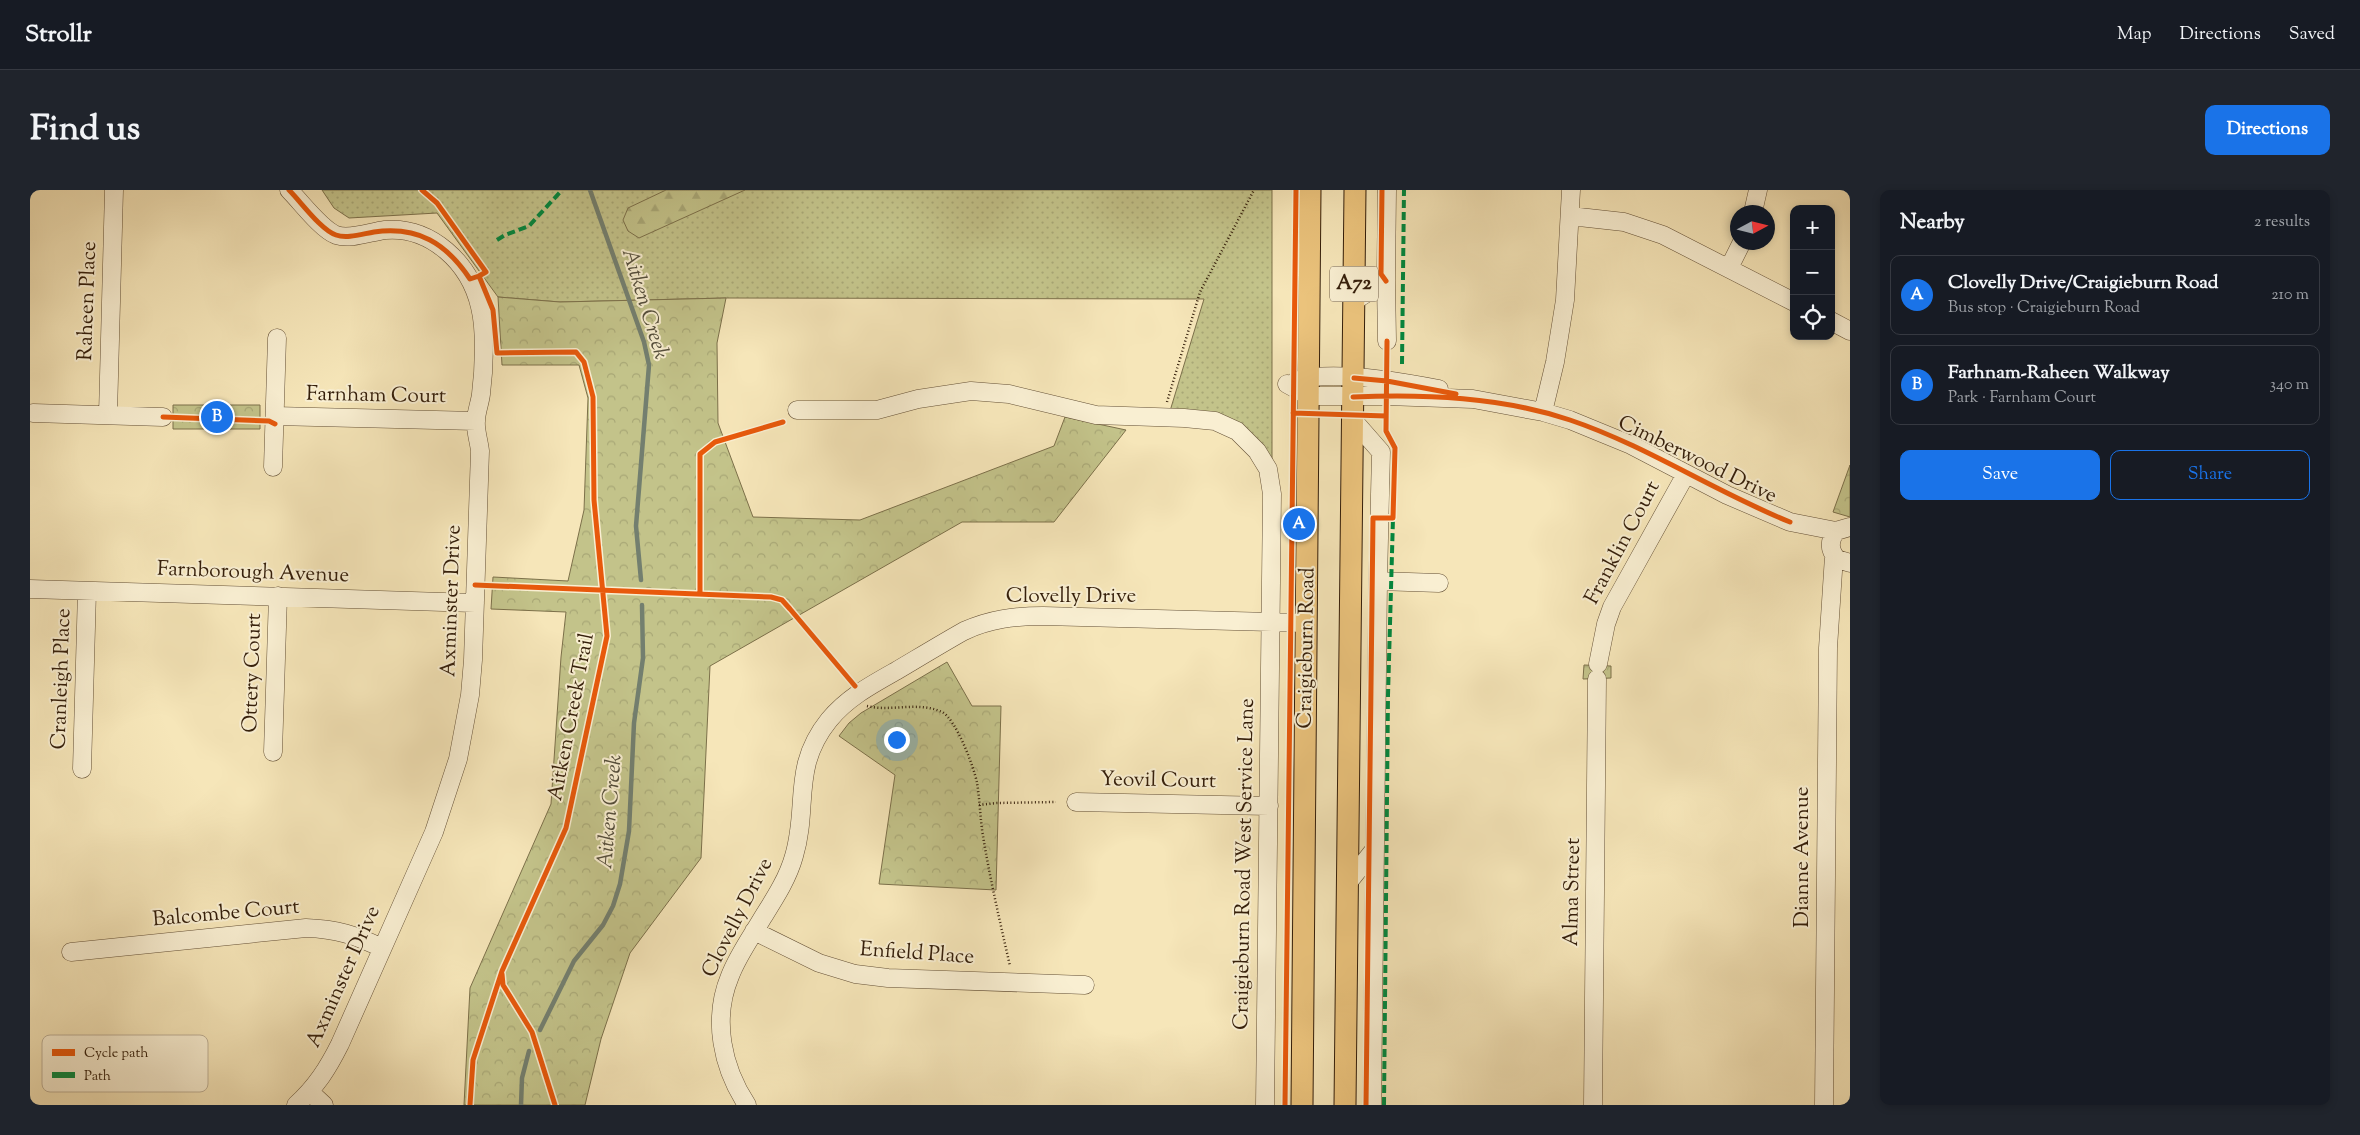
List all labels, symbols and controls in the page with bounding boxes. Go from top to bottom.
text: Strollr [25,18,92,52]
text: Map [2117,22,2152,48]
text: Directions [2180,22,2261,48]
text: Saved [2289,22,2335,48]
text: Find us [30,105,140,156]
button: Directions [2205,105,2330,155]
north arrow [1730,205,1775,250]
map controls [1790,205,1835,340]
button: + [1790,205,1835,250]
text: Nearby [1900,208,1965,238]
text: 2 results [2254,211,2310,234]
street label: Raheen Place [71,241,105,361]
water label: Aitken Creek [612,245,676,364]
button: − [1790,250,1835,295]
road number: A72 [1330,266,1378,302]
text: Clovelly Drive/Craigieburn Road [1948,270,2219,297]
text: A [1911,284,1924,307]
text: 210 m [2271,284,2309,307]
button: locate [1790,295,1835,340]
text: Bus stop · Craigieburn Road [1948,297,2140,320]
text: Farhnam-Raheen Walkway [1948,360,2170,387]
text: B [1912,374,1922,397]
text: 340 m [2270,374,2309,397]
street label: Farnham Court [306,380,446,412]
text: Park · Farnham Court [1948,387,2096,410]
pin: B [201,398,233,436]
street label: Cimberwood Drive [1612,408,1782,512]
button: Save [1900,450,2100,500]
button: Share [2110,450,2310,500]
street label: Franklin Court [1578,476,1668,610]
pin: A [1283,505,1315,543]
street label: Axminster Drive [434,524,470,678]
street label: Farnborough Avenue [156,555,350,591]
street label: Craigieburn Road [1291,567,1323,729]
street label: Clovelly Drive [1006,582,1136,612]
street label: Cranleigh Place [45,608,79,750]
street label: Ottery Court [236,613,270,733]
street label: Aitken Creek Trail [541,631,603,803]
street label: Craigieburn Road West Service Lane [1227,698,1263,1030]
your location [884,727,910,753]
water label: Aitken Creek [590,753,632,870]
street label: Yeovil Court [1100,765,1216,797]
street label: Dianne Avenue [1788,786,1818,928]
street label: Alma Street [1557,837,1589,947]
street label: Clovelly Drive [695,853,781,983]
street label: Balcombe Court [151,893,301,935]
street label: Axminster Drive [299,901,389,1053]
street label: Enfield Place [859,935,975,973]
legend [42,1035,208,1092]
text: Cycle path [84,1044,148,1064]
text: Path [84,1067,111,1087]

